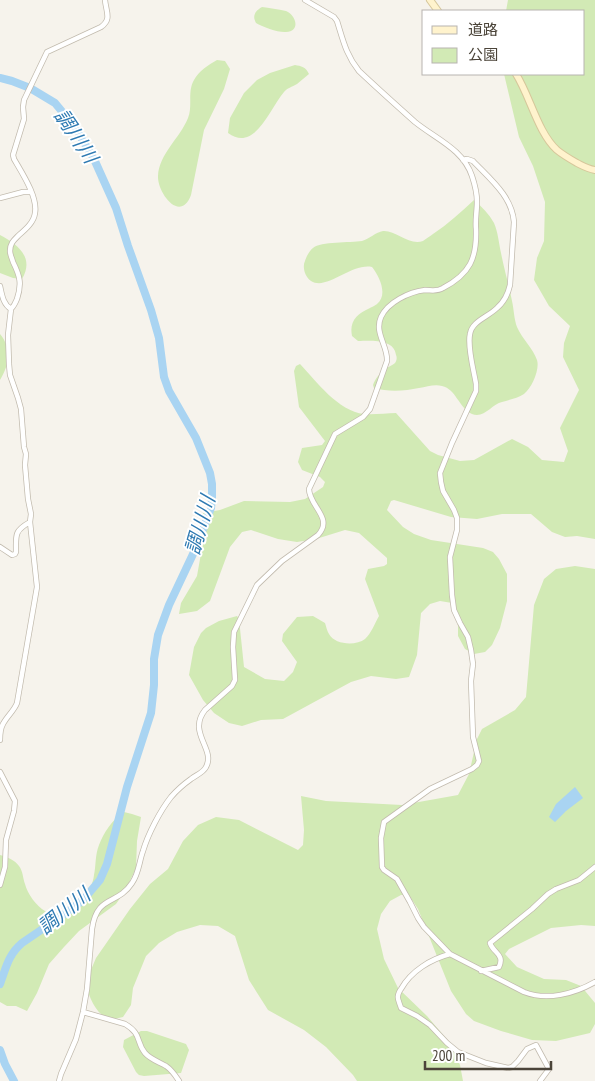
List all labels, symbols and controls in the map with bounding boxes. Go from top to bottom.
legend [422,10,585,75]
text: 道路 [468,20,498,39]
text: 公園 [468,45,498,64]
water label: 調川川 [48,104,105,170]
water label: 調川川 [179,491,221,557]
water label: 調川川 [33,881,97,940]
scale bar [425,1038,551,1070]
text: 200 m [432,1046,465,1065]

